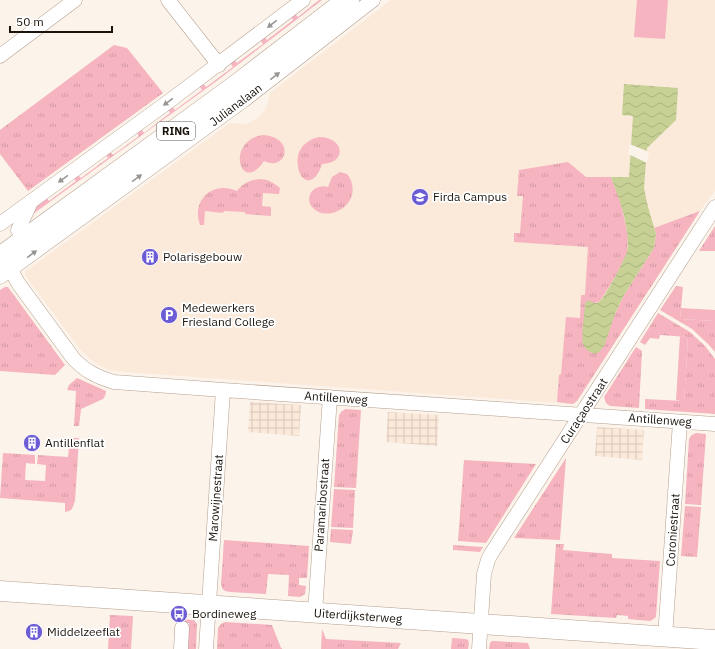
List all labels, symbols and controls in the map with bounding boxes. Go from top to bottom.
scale bar [10,8,112,34]
text: 50 m [16,14,44,29]
one-way arrow [266,20,277,28]
one-way arrow [270,72,281,80]
street label: Julianalaan [207,80,265,129]
one-way arrow [163,98,174,107]
road number: RING [157,122,195,140]
one-way arrow [58,174,68,182]
one-way arrow [131,174,142,182]
school or university icon: Firda Campus [410,187,430,207]
place label: Firda Campus [433,189,507,204]
building icon: Polarisgebouw [140,247,160,267]
place label: Polarisgebouw [163,249,242,264]
one-way arrow [26,250,37,259]
place label: Medewerkers Friesland College [182,300,275,329]
parking icon: Medewerkers Friesland College [159,305,179,325]
street label: Curaçaostraat [557,375,610,446]
street label: Antillenweg [304,388,369,407]
street label: Antillenweg [628,410,693,429]
building icon: Antillenflat [22,433,42,453]
place label: Antillenflat [45,435,104,450]
street label: Marowijnestraat [205,454,226,542]
street label: Paramaribostraat [311,458,332,552]
street label: Coroniestraat [662,493,683,567]
bus stop icon: Bordineweg [169,604,189,624]
street label: Uiterdijksterweg [313,605,403,626]
place label: Bordineweg [192,606,257,621]
building icon: Middelzeeflat [24,622,44,642]
place label: Middelzeeflat [47,624,120,639]

